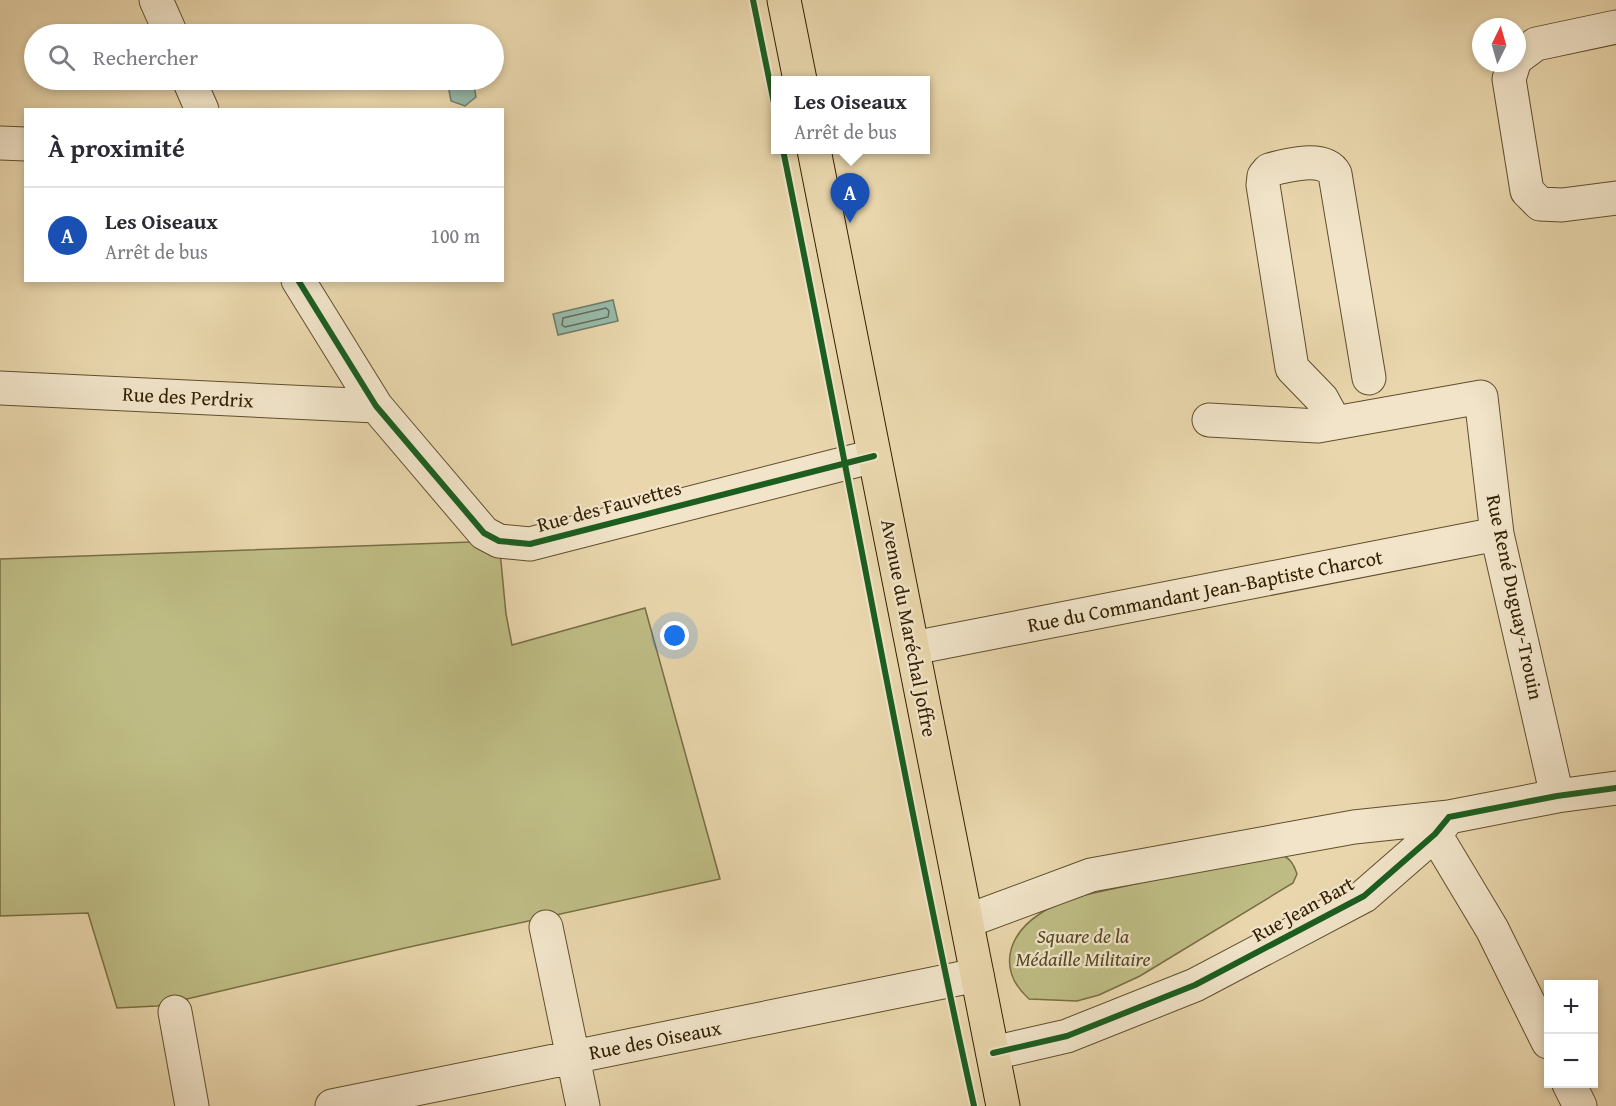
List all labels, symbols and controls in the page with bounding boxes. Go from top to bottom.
north arrow [1472,18,1526,72]
search box [24,24,504,90]
icon: search [45,41,78,74]
text: Rechercher [93,41,198,73]
popup [771,76,930,154]
text: Les Oiseaux [794,85,907,117]
text: Arrêt de bus [794,117,897,146]
text: À proximité [48,128,185,167]
pin: A [830,174,870,223]
text: Les Oiseaux [105,205,218,237]
text: A [61,221,74,250]
text: 100 m [430,221,480,250]
text: Arrêt de bus [105,237,208,266]
street label: Rue des Perdrix [122,379,255,414]
street label: Rue des Fauvettes [534,472,684,539]
street label: Rue René Duguay-Trouin [1480,492,1551,702]
street label: Avenue du Maréchal Joffre [874,517,945,739]
street label: Rue du Commandant Jean-Baptiste Charcot [1025,542,1385,639]
your location [660,621,689,650]
street label: Rue Jean Bart [1246,868,1359,949]
park label: Square de la Médaille Militaire [1016,921,1150,973]
map controls [1544,980,1598,1088]
button: + [1544,980,1598,1034]
street label: Rue des Oiseaux [586,1012,724,1067]
button: − [1544,1034,1598,1088]

